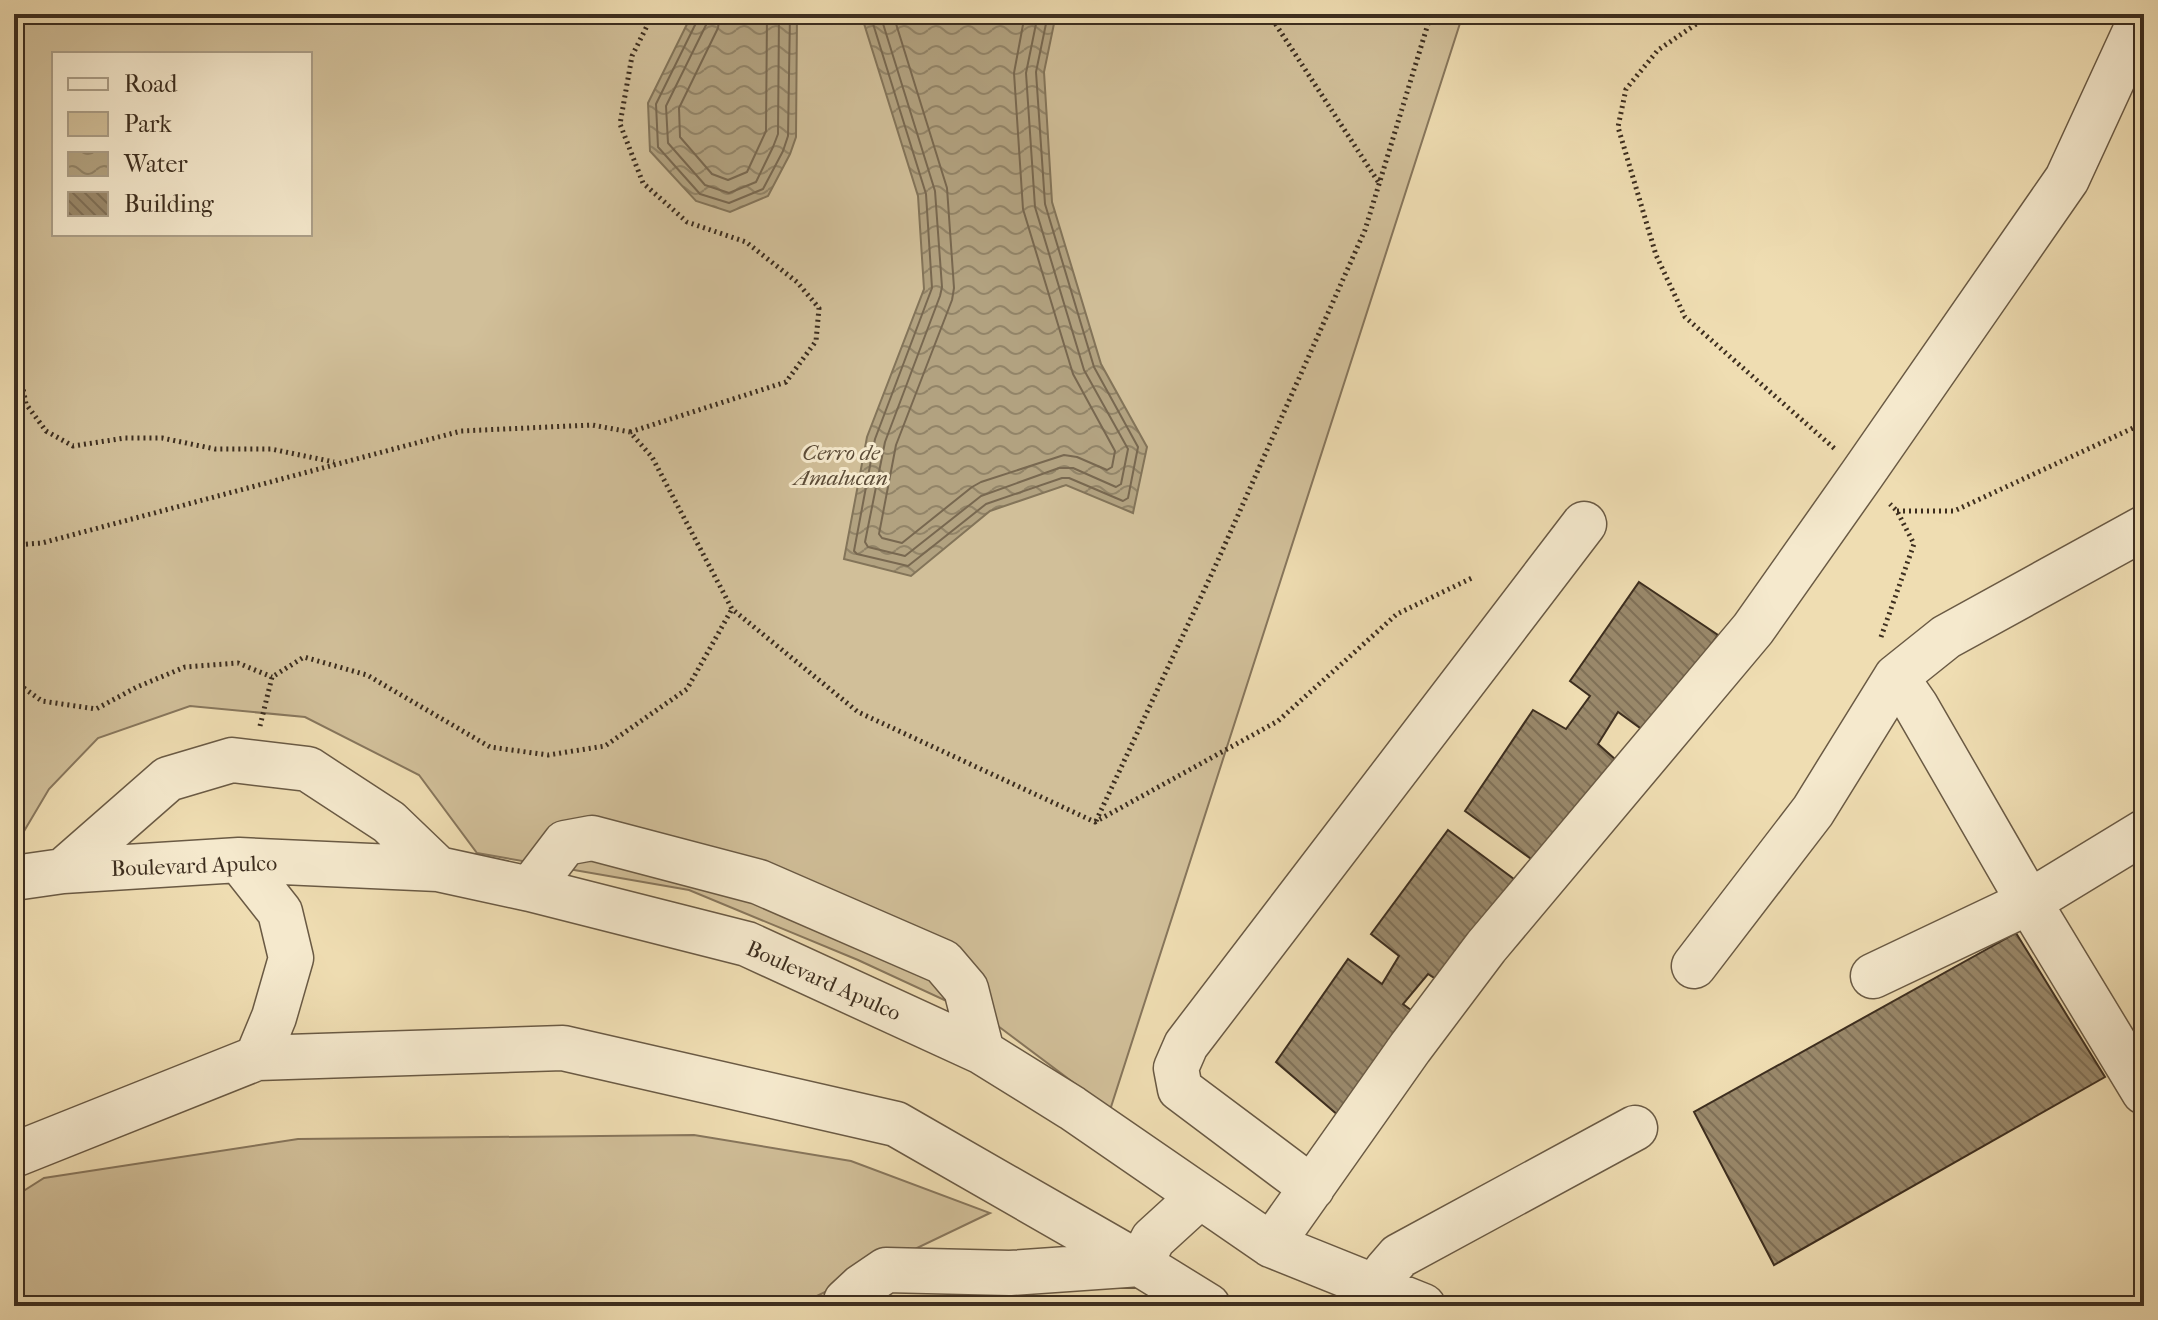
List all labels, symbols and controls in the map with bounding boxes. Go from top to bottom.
legend [52,52,312,236]
text: Road [124,70,178,98]
text: Park [124,110,172,138]
text: Water [123,150,188,178]
text: Building [124,190,215,218]
park label: Cerro de Amalucan [791,440,888,491]
street label: Boulevard Apulco [110,850,278,882]
street label: Boulevard Apulco [742,935,905,1027]

